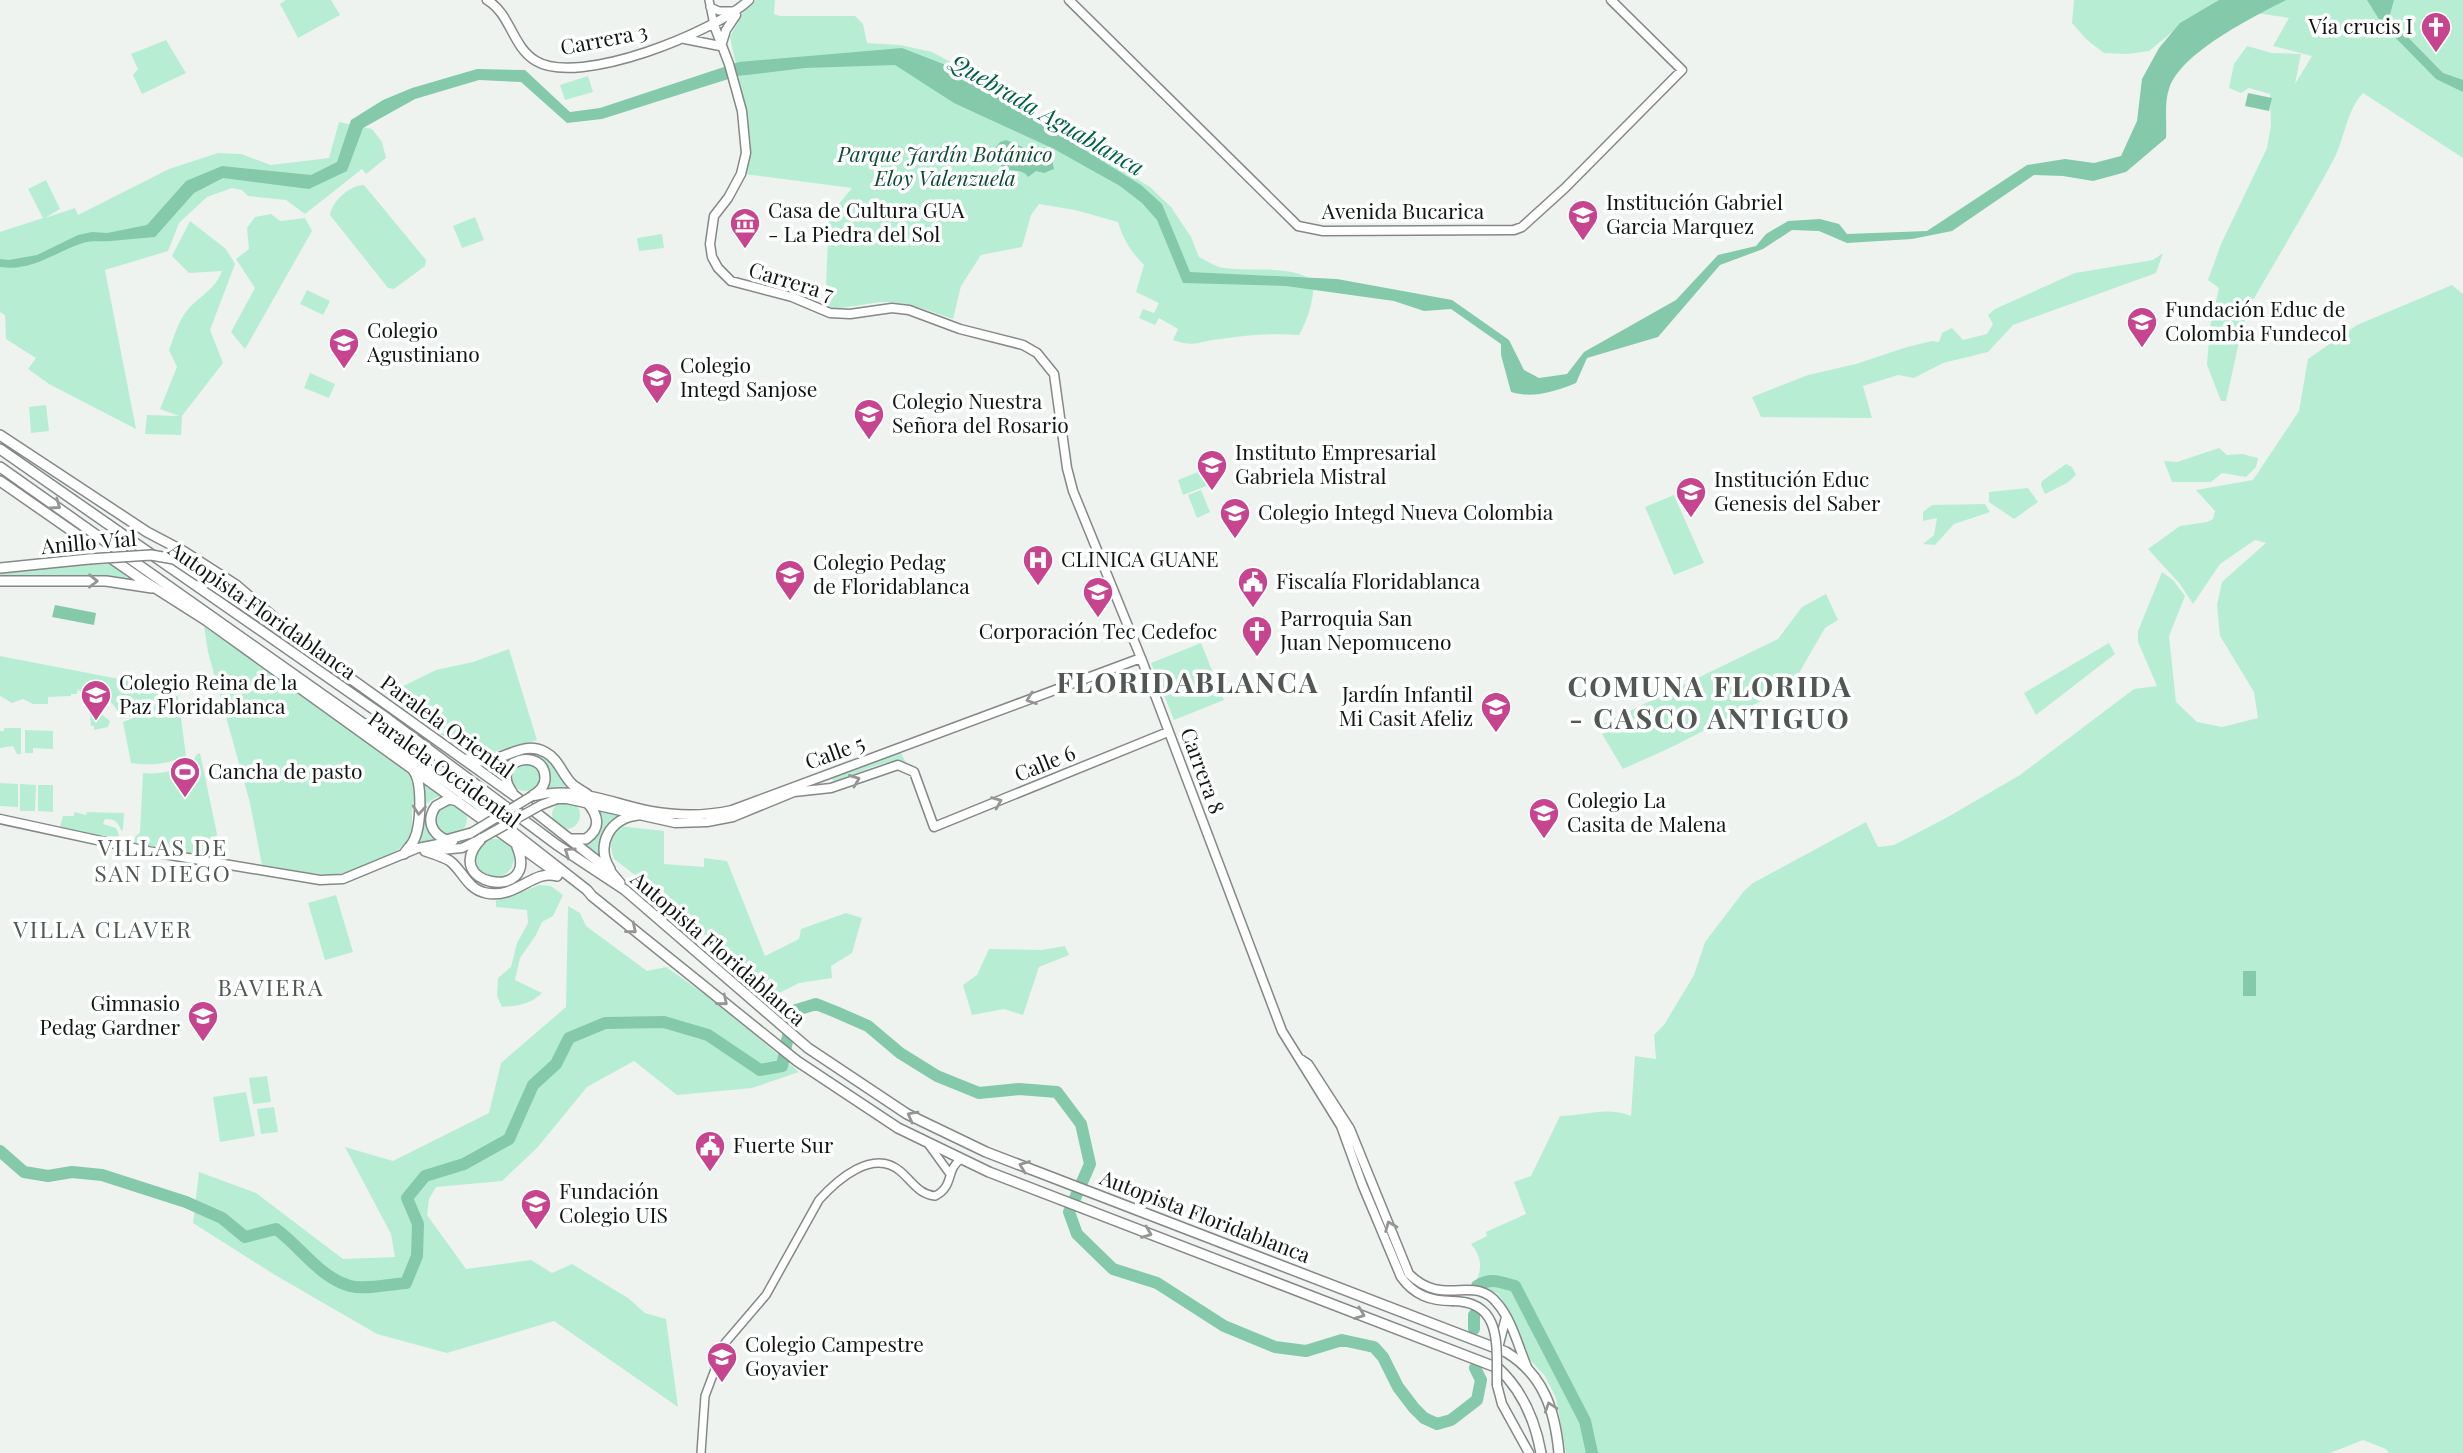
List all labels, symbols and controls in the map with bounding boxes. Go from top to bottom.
church icon: Vía crucis I [2419,10,2453,54]
place label: Vía crucis I [2307,11,2413,39]
street label: Carrera 3 [558,16,650,60]
water label: Quebrada Aguablanca [943,44,1150,182]
park label: Parque Jardín Botánico Eloy Valenzuela [837,139,1052,191]
place label: Institución Gabriel Garcia Marquez [1606,187,1783,239]
place label: Casa de Cultura GUA - La Piedra del Sol [768,195,965,247]
street label: Avenida Bucarica [1321,196,1485,224]
school or university icon: Institución Gabriel Garcia Marquez [1566,198,1600,242]
museum icon: Casa de Cultura GUA - La Piedra del Sol [728,206,762,250]
street label: Carrera 7 [746,254,838,306]
place label: Fundación Educ de Colombia Fundecol [2165,294,2347,346]
school or university icon: Fundación Educ de Colombia Fundecol [2125,305,2159,349]
place label: Colegio Agustiniano [366,315,480,367]
school or university icon: Colegio Agustiniano [327,326,361,370]
place label: Colegio Integd Sanjose [680,350,818,402]
school or university icon: Colegio Integd Sanjose [640,361,674,405]
place label: Colegio Nuestra Señora del Rosario [892,386,1069,438]
school or university icon: Colegio Nuestra Señora del Rosario [852,397,886,441]
place label: Instituto Empresarial Gabriela Mistral [1235,437,1436,489]
school or university icon: Instituto Empresarial Gabriela Mistral [1195,448,1229,492]
place label: Institución Educ Genesis del Saber [1714,464,1881,516]
school or university icon: Institución Educ Genesis del Saber [1674,475,1708,519]
school or university icon: Colegio Integd Nueva Colombia [1218,496,1252,540]
one-way arrow [48,497,61,509]
place label: Colegio Integd Nueva Colombia [1258,497,1554,525]
street label: Anillo Víal [39,523,138,559]
street label: Autopista Floridablanca [163,533,363,685]
hospital icon: CLINICA GUANE [1021,543,1055,587]
place label: CLINICA GUANE [1061,544,1219,572]
place label: Colegio Pedag de Floridablanca [813,547,970,599]
school or university icon: Colegio Pedag de Floridablanca [773,558,807,602]
public building icon: Fiscalía Floridablanca [1236,565,1270,609]
place label: Fiscalía Floridablanca [1276,566,1481,594]
one-way arrow [87,573,98,588]
school or university icon: Corporación Tec Cedefoc [1081,575,1115,619]
place label: Parroquia San Juan Nepomuceno [1279,603,1452,655]
church icon: Parroquia San Juan Nepomuceno [1240,614,1274,658]
place label: Corporación Tec Cedefoc [979,616,1217,644]
district label: FLORIDABLANCA [1057,663,1320,700]
place label: Colegio Reina de la Paz Floridablanca [119,667,298,719]
district label: COMUNA FLORIDA - CASCO ANTIGUO [1567,667,1853,736]
street label: Paralela Oriental [376,668,520,783]
school or university icon: Colegio Reina de la Paz Floridablanca [79,678,113,722]
place label: Jardín Infantil Mi Casit Afeliz [1339,679,1473,731]
one-way arrow [1025,690,1037,704]
school or university icon: Jardín Infantil Mi Casit Afeliz [1479,690,1513,734]
street label: Paralela Occidental [363,704,527,833]
street label: Carrera 8 [1175,723,1232,817]
street label: Calle 5 [801,727,868,775]
street label: Calle 6 [1010,737,1079,787]
sports icon: Cancha de pasto [168,755,202,799]
place label: Cancha de pasto [208,756,362,784]
one-way arrow [849,774,861,788]
place label: Colegio La Casita de Malena [1567,785,1727,837]
one-way arrow [991,796,1003,810]
school or university icon: Colegio La Casita de Malena [1527,796,1561,840]
one-way arrow [412,805,427,816]
district label: VILLAS DE SAN DIEGO [94,831,232,888]
one-way arrow [563,847,576,860]
street label: Autopista Floridablanca [625,863,813,1032]
district label: VILLA CLAVER [12,913,193,944]
one-way arrow [625,920,637,933]
district label: BAVIERA [217,971,325,1002]
place label: Gimnasio Pedag Gardner [40,988,181,1040]
one-way arrow [714,993,727,1005]
school or university icon: Gimnasio Pedag Gardner [186,999,220,1043]
one-way arrow [907,1110,920,1124]
public building icon: Fuerte Sur [693,1129,727,1173]
place label: Fuerte Sur [733,1130,834,1158]
one-way arrow [1018,1160,1030,1174]
street label: Autopista Floridablanca [1096,1162,1315,1268]
place label: Fundación Colegio UIS [559,1176,668,1228]
school or university icon: Fundación Colegio UIS [519,1187,553,1231]
one-way arrow [1384,1221,1398,1233]
one-way arrow [1141,1224,1153,1238]
one-way arrow [1353,1305,1365,1319]
place label: Colegio Campestre Goyavier [745,1329,924,1381]
school or university icon: Colegio Campestre Goyavier [705,1340,739,1384]
one-way arrow [1544,1402,1559,1414]

